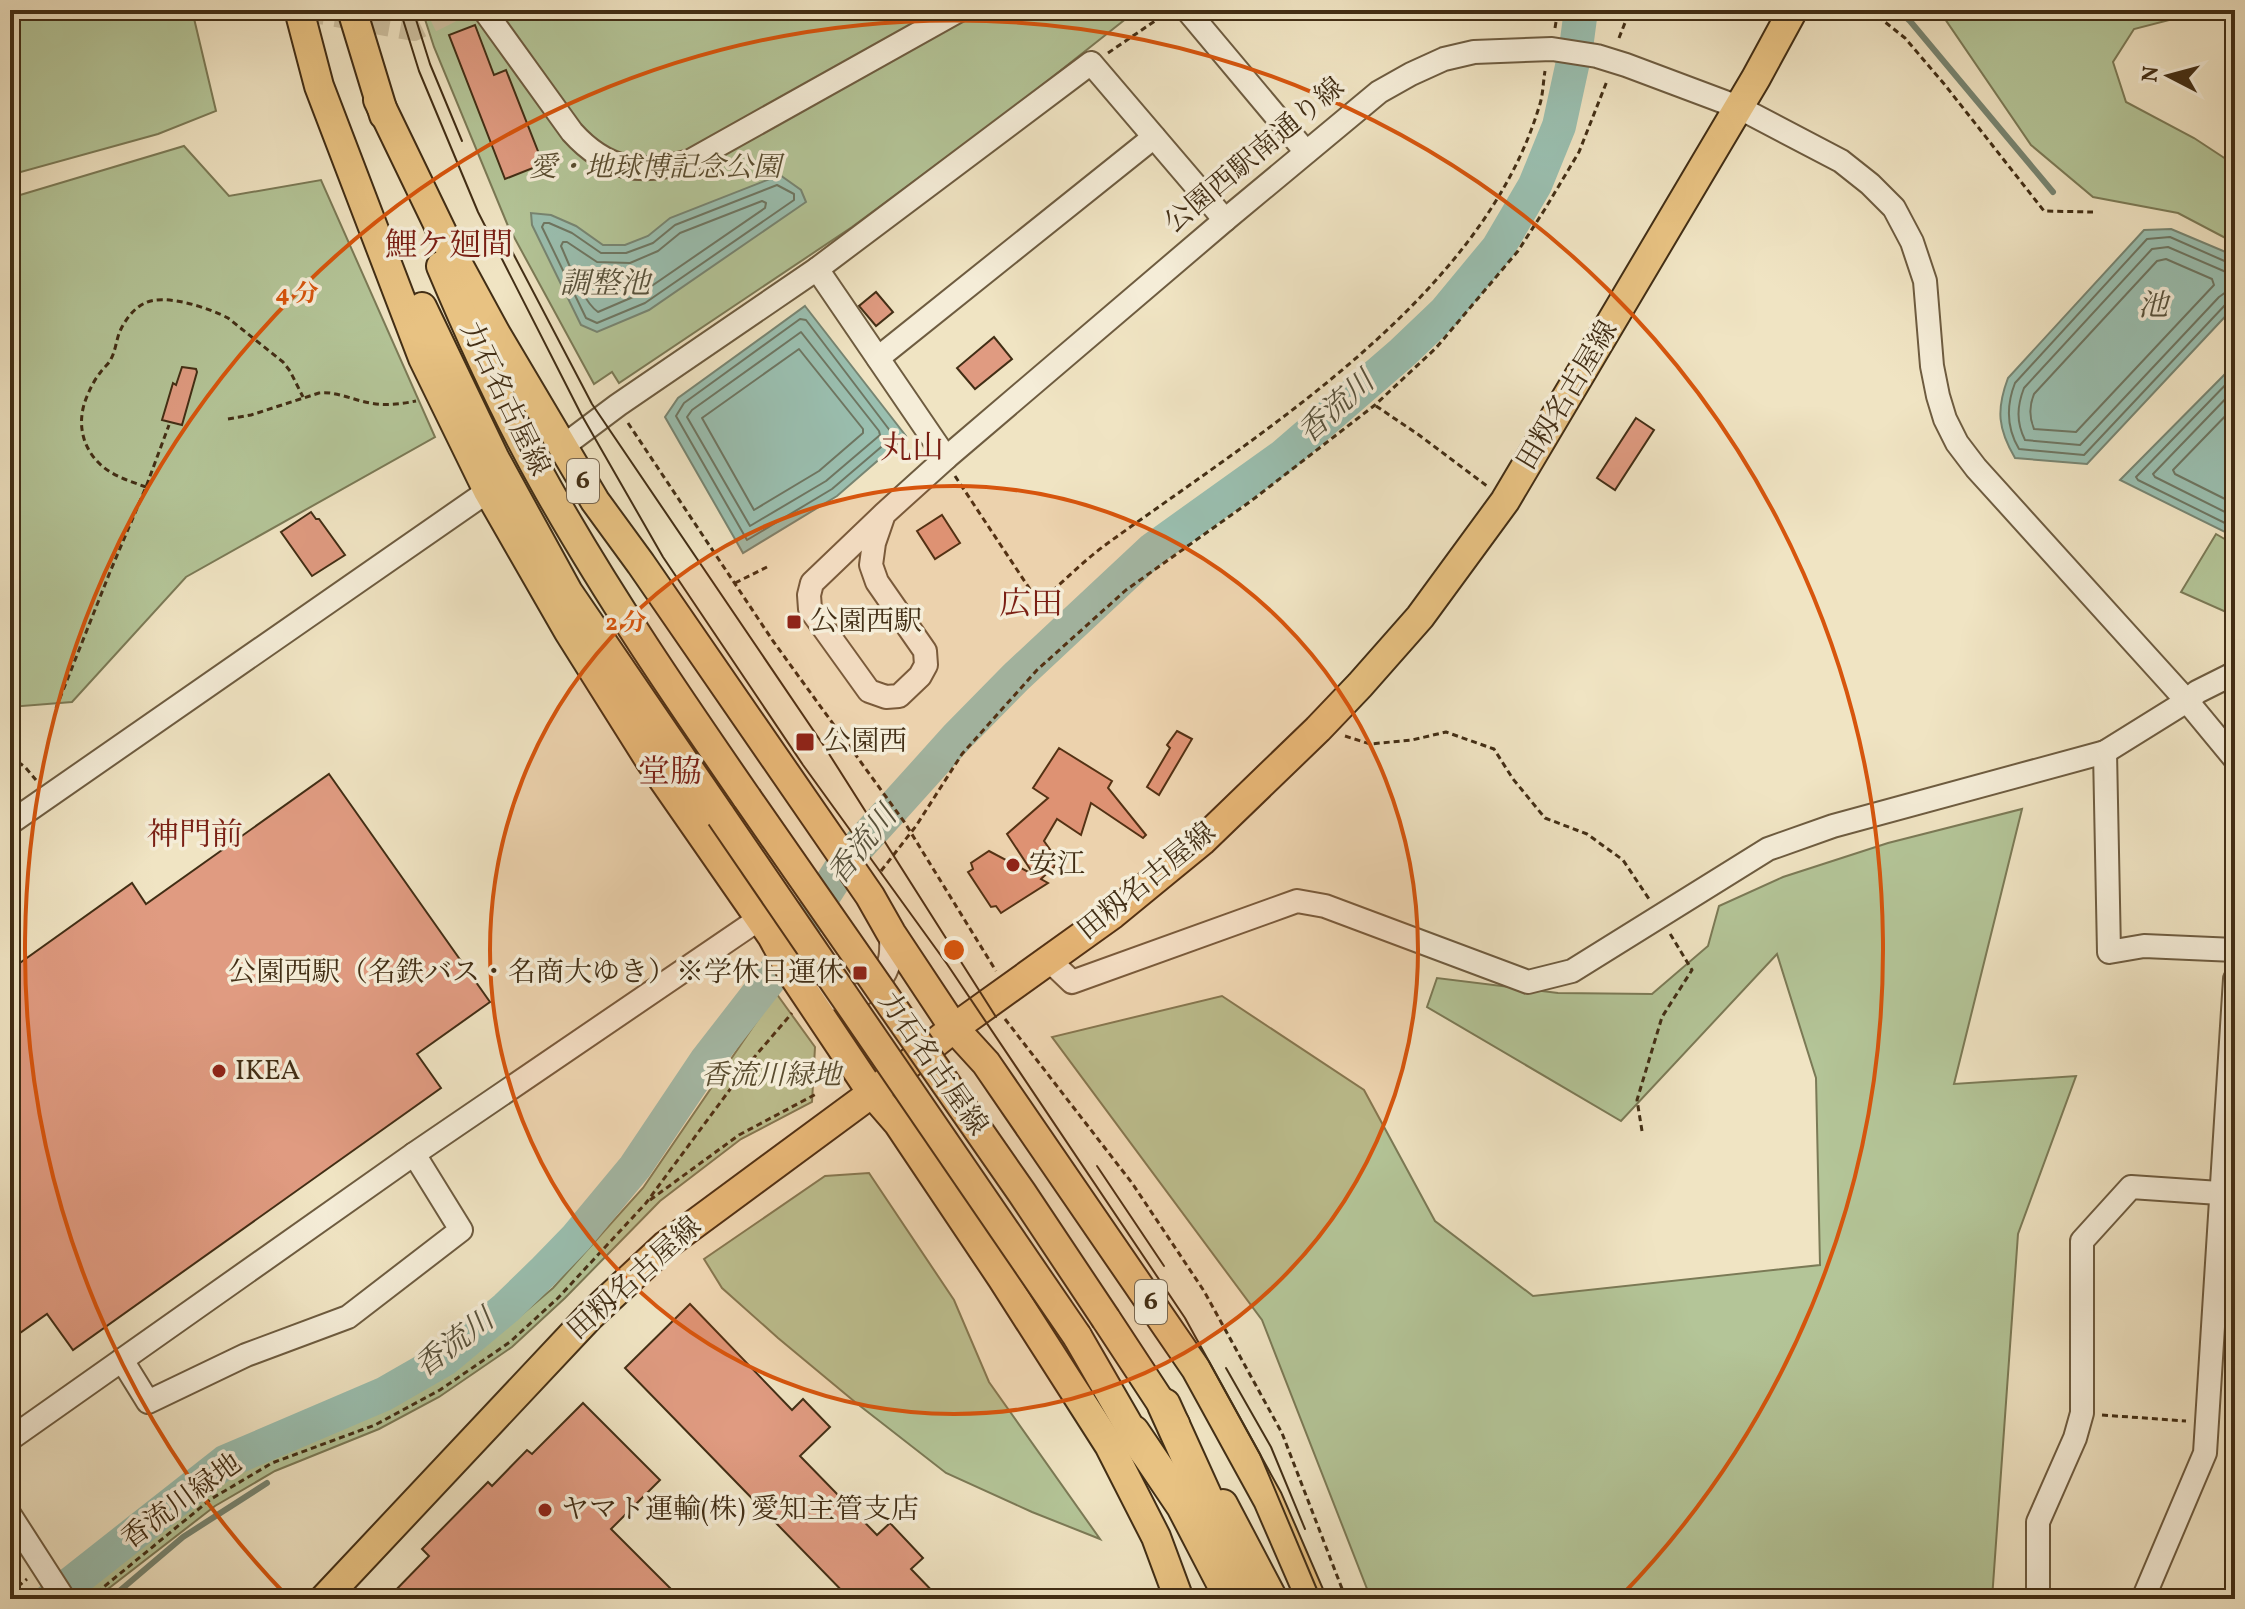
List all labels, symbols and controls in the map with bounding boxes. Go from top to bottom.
north arrow [2129,36,2209,116]
text: N [2135,65,2168,84]
street label: 公園西駅南通り線 [1157,69,1353,243]
park label: 愛・地球博記念公園 [529,149,785,188]
district label: 鯉ケ廻間 [385,225,513,269]
water label: 調整池 [560,264,653,306]
text: 4 分 [275,278,319,312]
water label: 池 [2138,286,2171,328]
street label: 田籾名古屋線 [1508,314,1628,478]
street label: 力石名古屋線 [450,315,558,483]
water label: 香流川 [1290,360,1387,454]
district label: 丸山 [880,428,944,472]
road number: 6 [567,459,599,503]
district label: 広田 [999,584,1063,628]
place label: 公園西駅 [810,603,922,642]
text: 2 分 [605,607,647,641]
marker: 公園西駅 [785,613,803,631]
place label: 公園西 [823,723,907,762]
marker: 公園西 [794,731,816,753]
district label: 堂脇 [638,752,702,796]
water label: 香流川 [818,795,910,894]
street label: 田籾名古屋線 [1069,814,1225,950]
district label: 神門前 [147,815,243,859]
place label: 安江 [1029,846,1085,885]
marker: 安江 [1004,856,1022,874]
centre of rings [940,936,968,964]
place label: 公園西駅（名鉄バス・名商大ゆき）※学休日運休 [228,954,844,993]
marker: 公園西駅（名鉄バス・名商大ゆき）※学休日運休 [851,964,869,982]
street label: 力石名古屋線 [868,984,996,1144]
place label: IKEA [235,1052,300,1091]
park label: 香流川緑地 [701,1057,844,1096]
marker: IKEA [210,1062,228,1080]
street label: 田籾名古屋線 [560,1208,710,1350]
road number: 6 [1135,1280,1167,1324]
water label: 香流川 [406,1298,506,1388]
street label: 香流川緑地 [114,1445,250,1559]
place label: ヤマト運輸(株) 愛知主管支店 [561,1491,919,1530]
marker: ヤマト運輸(株) 愛知主管支店 [536,1501,554,1519]

